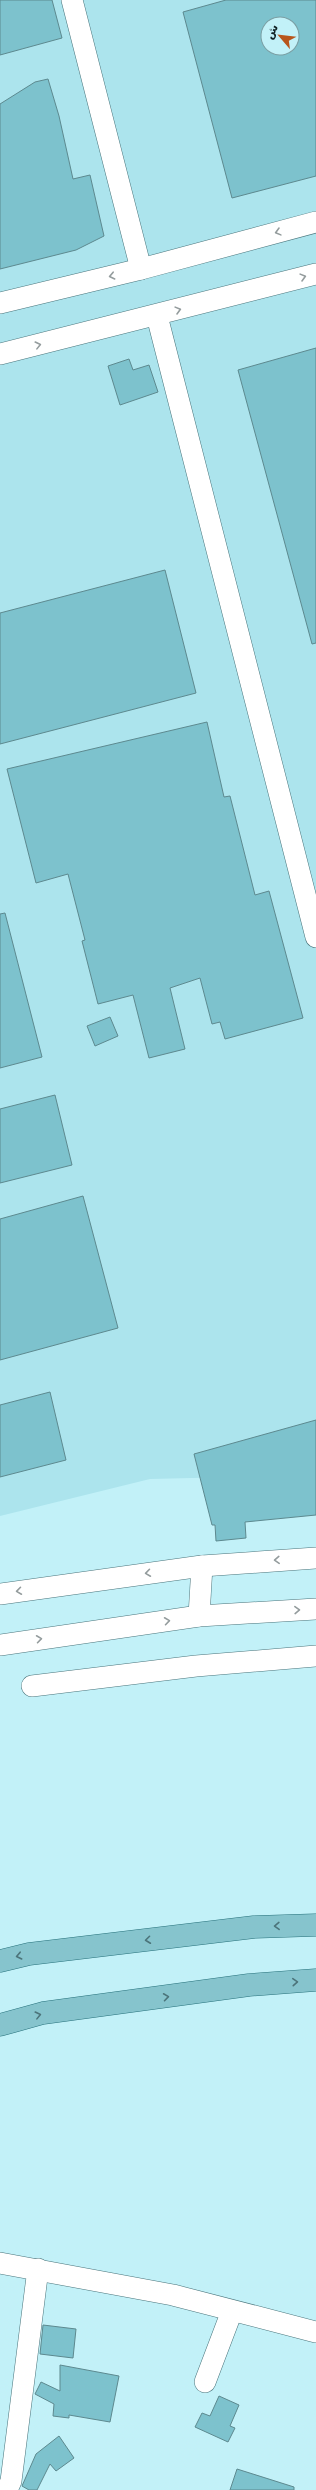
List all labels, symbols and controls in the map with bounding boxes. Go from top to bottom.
north arrow [260,16,300,56]
text: ش [262,22,281,41]
one-way arrow [275,227,282,236]
one-way arrow [109,272,115,280]
one-way arrow [300,273,307,282]
one-way arrow [174,306,181,315]
one-way arrow [35,341,41,349]
one-way arrow [274,1556,280,1565]
one-way arrow [145,1568,151,1577]
one-way arrow [16,1586,22,1595]
one-way arrow [294,1606,300,1614]
one-way arrow [164,1617,170,1626]
one-way arrow [36,1635,42,1644]
one-way arrow [274,1922,280,1930]
one-way arrow [145,1935,151,1944]
one-way arrow [16,1952,22,1960]
one-way arrow [292,1977,298,1986]
one-way arrow [163,1992,169,2001]
one-way arrow [34,2011,41,2020]

